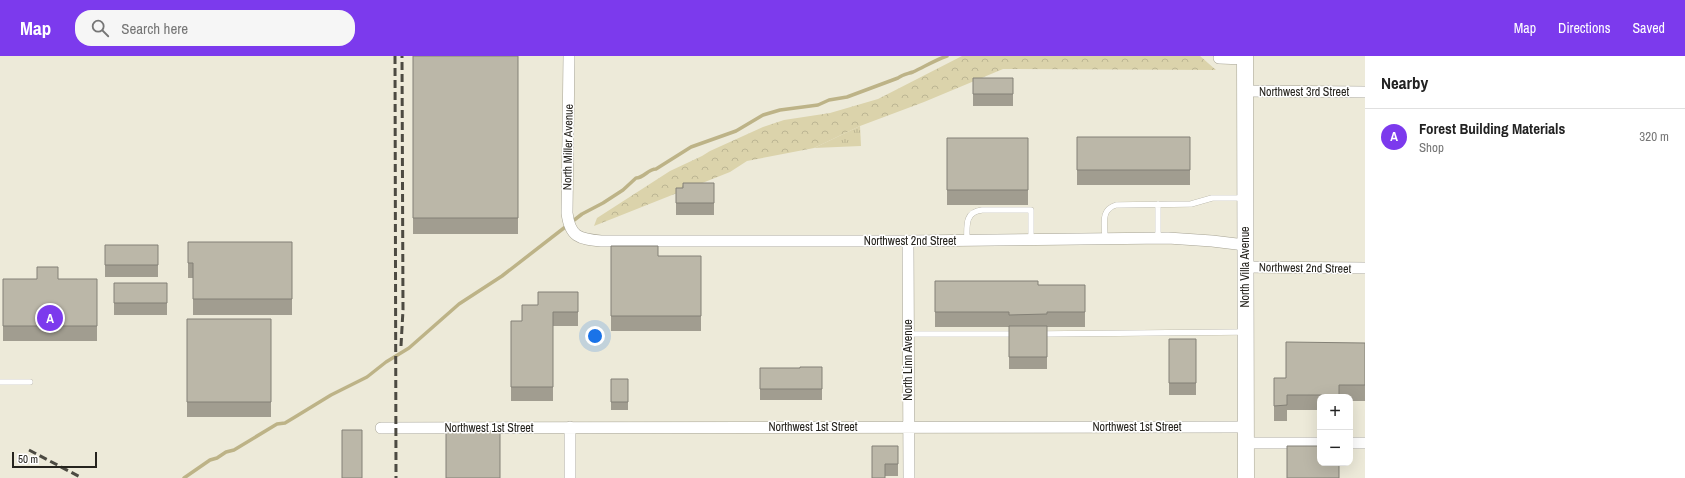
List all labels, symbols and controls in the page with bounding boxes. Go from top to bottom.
search box [75,10,355,46]
text: Map [20,15,51,41]
icon: search [89,17,111,39]
text: Search here [121,18,188,39]
text: Map [1514,19,1536,37]
text: Directions [1558,19,1610,37]
text: Saved [1632,19,1665,37]
text: Nearby [1381,71,1428,94]
street label: Northwest 3rd Street [1259,84,1349,100]
street label: North Miller Avenue [559,104,577,190]
text: Forest Building Materials [1419,118,1565,139]
text: A [1390,128,1398,145]
text: 320 m [1639,128,1669,145]
text: Shop [1419,139,1444,156]
street label: North Villa Avenue [1237,226,1253,308]
street label: Northwest 2nd Street [864,233,956,249]
street label: Northwest 2nd Street [1259,259,1352,277]
pin: A [37,303,63,333]
street label: North Linn Avenue [900,319,916,401]
your location [585,326,605,346]
map controls [1317,394,1353,466]
button: + [1317,394,1353,430]
street label: Northwest 1st Street [768,419,858,435]
street label: Northwest 1st Street [1092,419,1182,435]
street label: Northwest 1st Street [444,420,534,436]
button: − [1317,430,1353,466]
scale bar [12,450,97,469]
text: 50 m [18,452,38,466]

